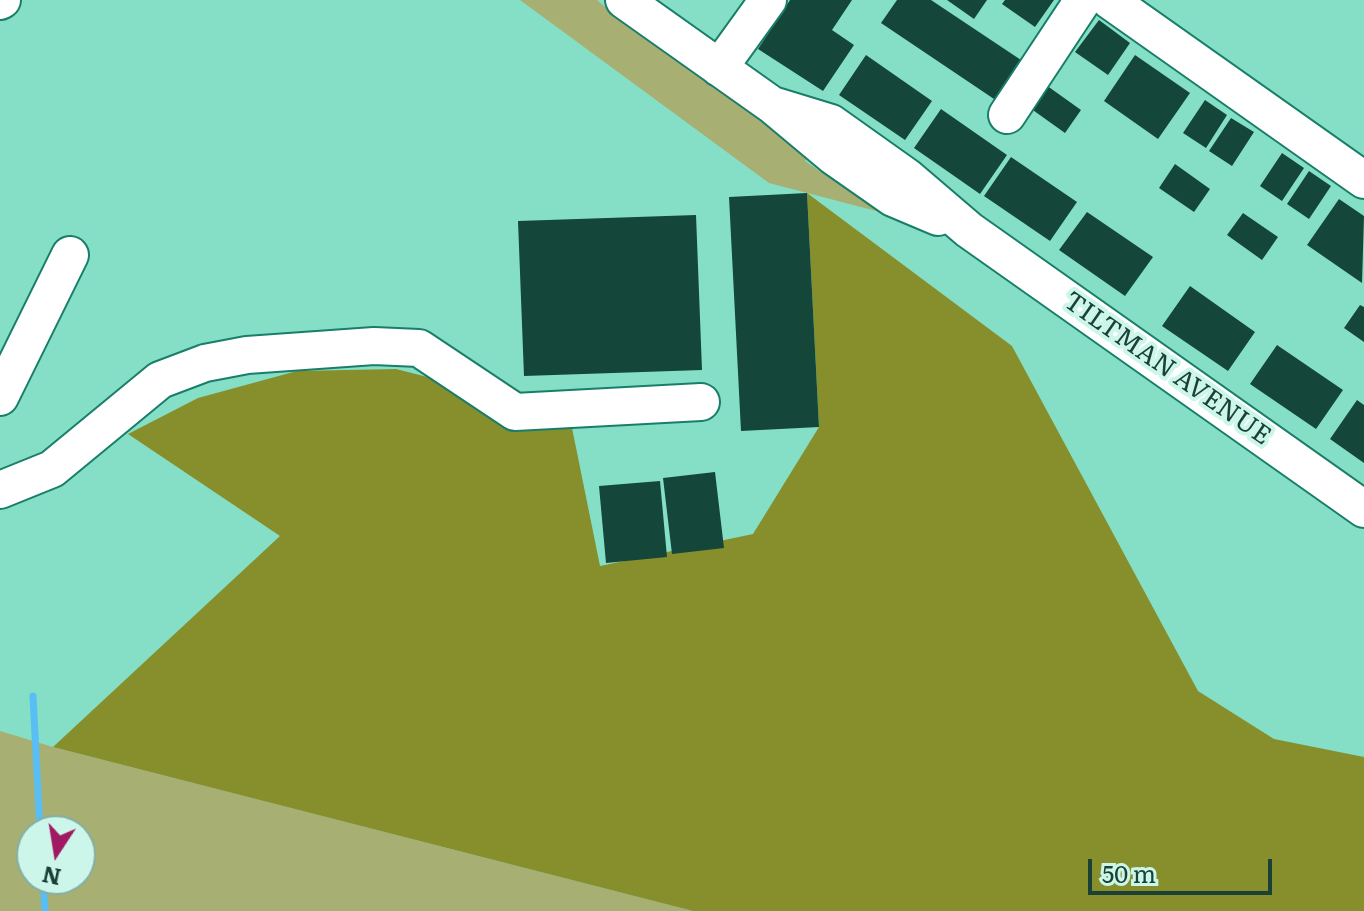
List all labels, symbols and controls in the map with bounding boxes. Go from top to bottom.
street label: TILTMAN AVENUE [1057,286,1277,452]
north arrow [16,815,96,895]
scale bar [1092,843,1276,893]
text: 50 m [1102,855,1156,890]
text: N [39,859,64,895]

